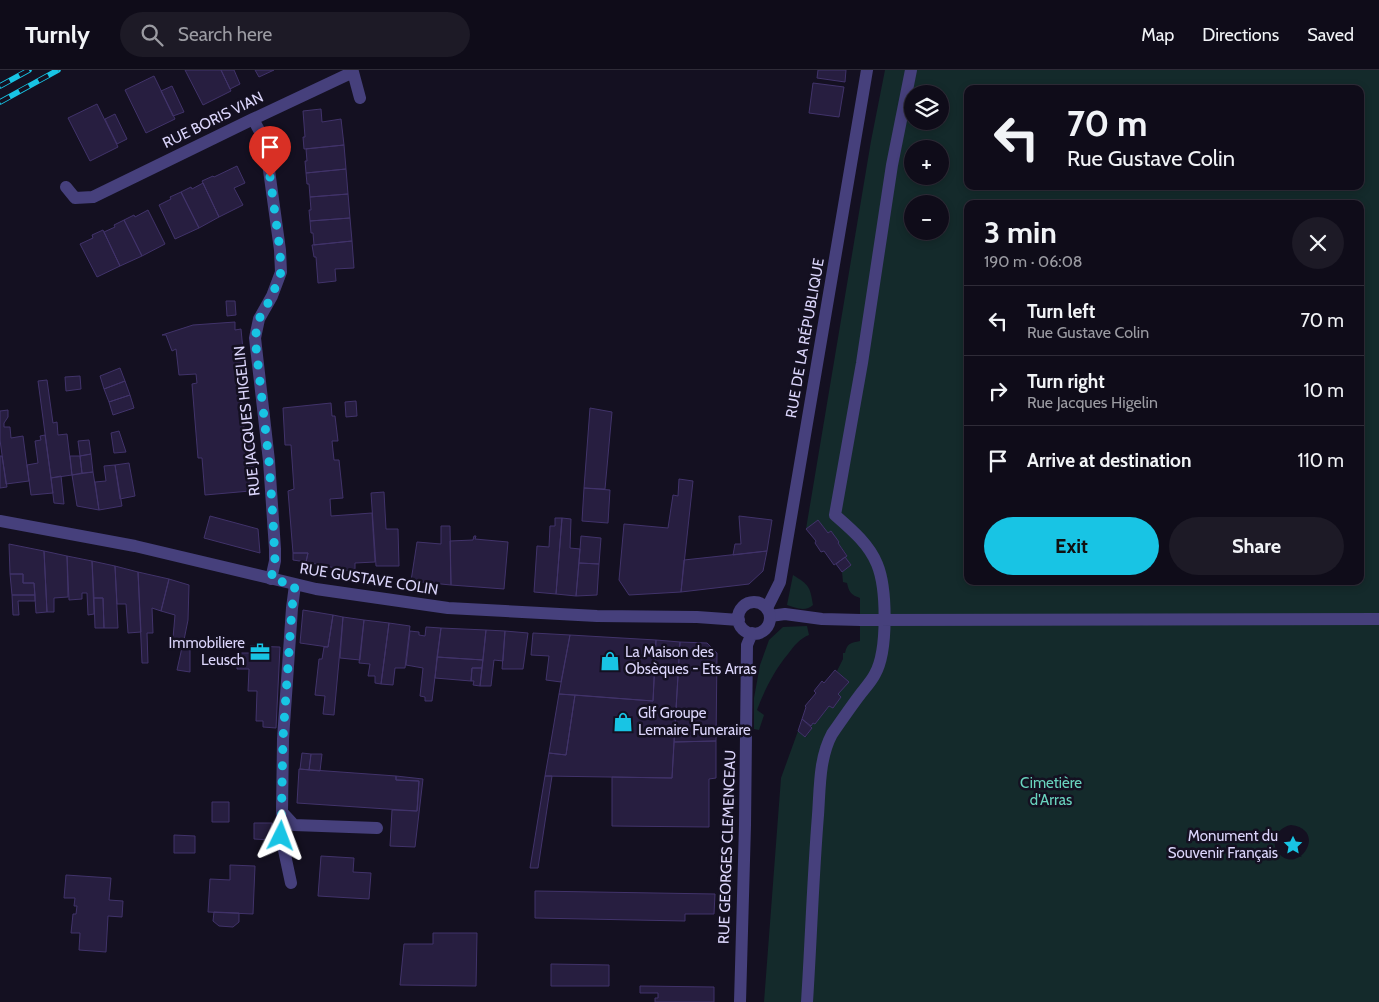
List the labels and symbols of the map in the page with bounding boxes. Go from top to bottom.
street label: RUE BORIS VIAN [160,88,266,152]
pin [249,126,291,177]
street label: RUE DE LA RÉPUBLIQUE [781,256,828,419]
street label: RUE JACQUES HIGELIN [230,345,264,497]
street label: RUE GUSTAVE COLIN [298,559,440,599]
place label: Immobiliere Leusch [169,634,245,669]
office icon: Immobiliere Leusch [249,641,271,663]
place label: La Maison des Obsèques - Ets Arras [625,643,757,678]
shop icon: La Maison des Obsèques - Ets Arras [599,650,621,672]
place label: Glf Groupe Lemaire Funeraire [638,704,751,739]
shop icon: Glf Groupe Lemaire Funeraire [612,711,634,733]
street label: RUE GEORGES CLEMENCEAU [715,750,739,944]
park label: Cimetière d'Arras [1020,774,1082,809]
position arrow [254,809,306,861]
place label: Monument du Souvenir Français [1168,827,1278,862]
place icon: Monument du Souvenir Français [1282,834,1304,856]

